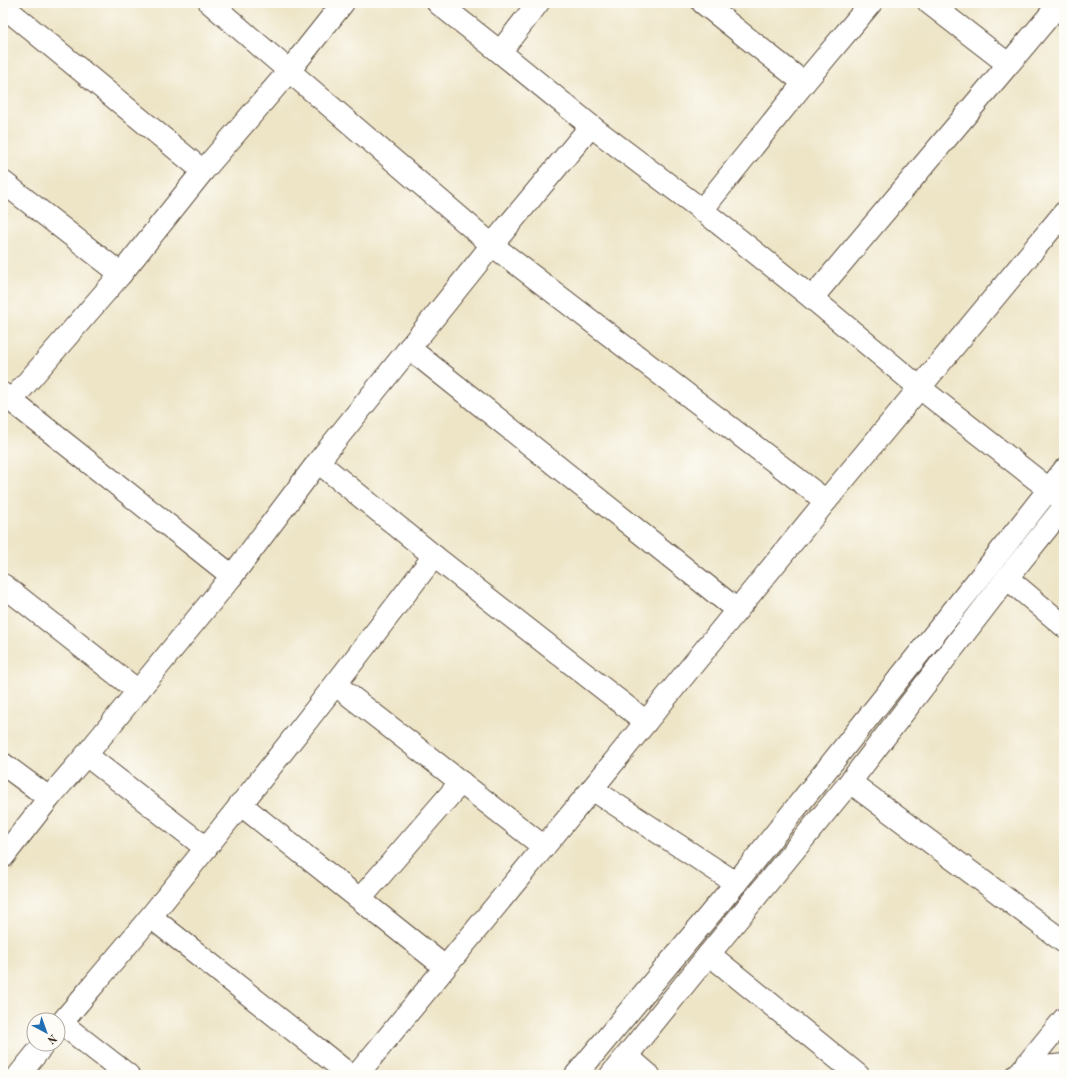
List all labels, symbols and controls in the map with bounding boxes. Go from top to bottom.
north arrow [26,1012,66,1052]
text: N [44,1032,58,1046]

